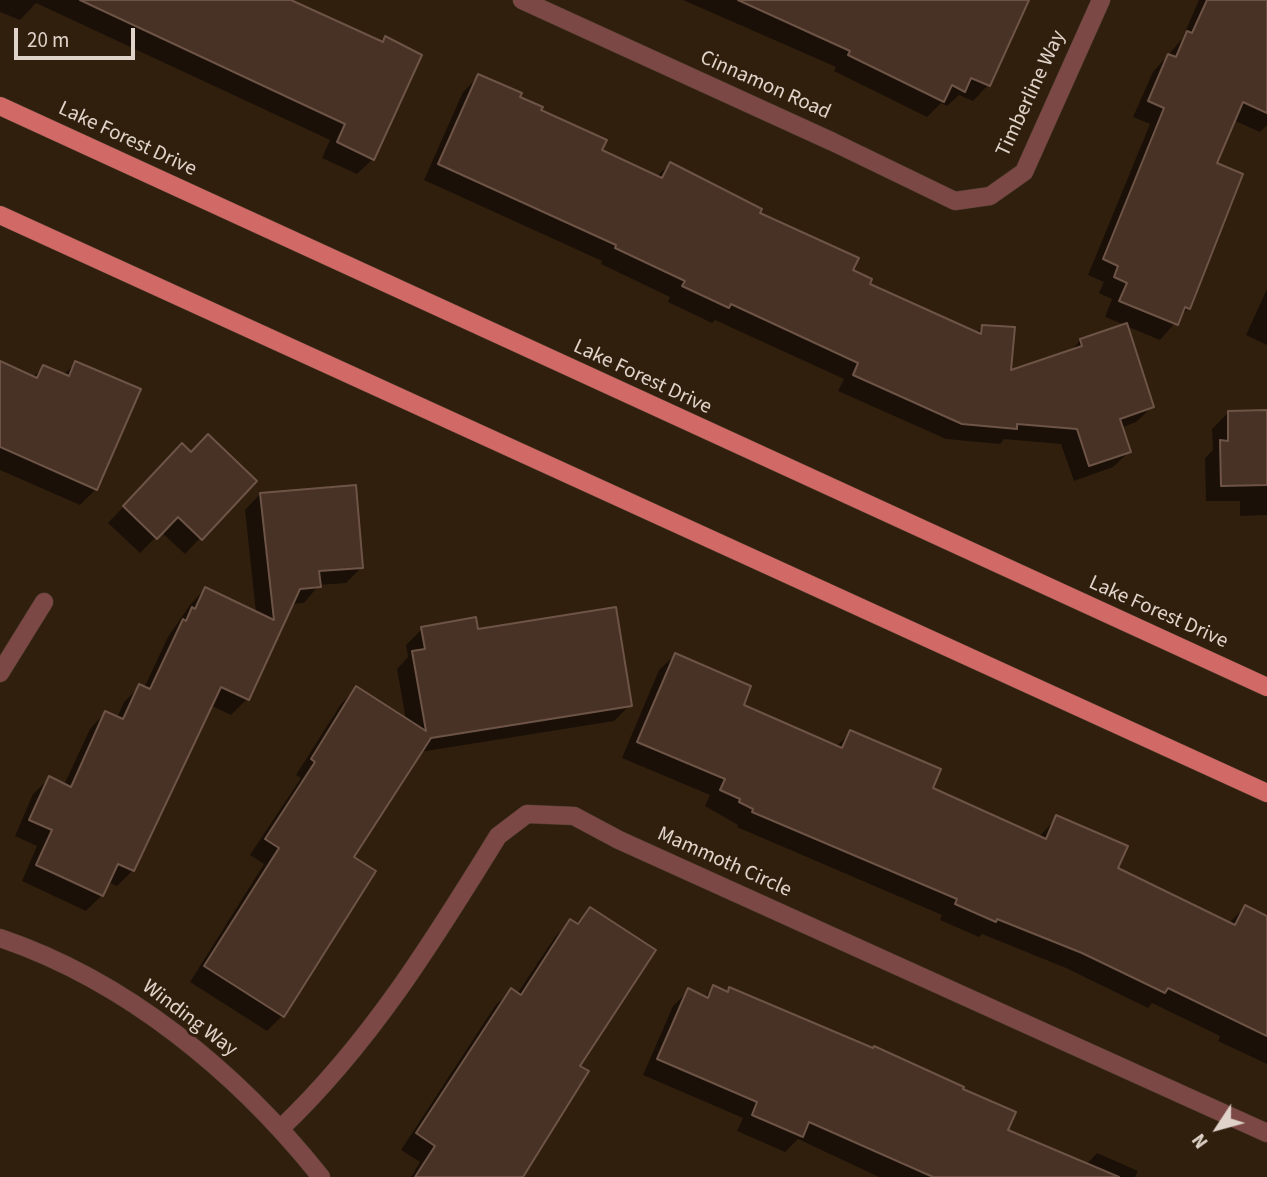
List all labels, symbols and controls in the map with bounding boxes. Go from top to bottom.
scale bar [18,14,138,58]
text: 20 m [27,25,69,55]
street label: Timberline Way [992,27,1072,161]
street label: Cinnamon Road [696,46,834,126]
street label: Lake Forest Drive [54,97,200,183]
street label: Lake Forest Drive [569,335,715,421]
street label: Lake Forest Drive [1085,571,1231,655]
street label: Mammoth Circle [653,822,795,904]
street label: Winding Way [136,975,242,1063]
north arrow [1183,1093,1253,1163]
text: N [1186,1128,1215,1154]

